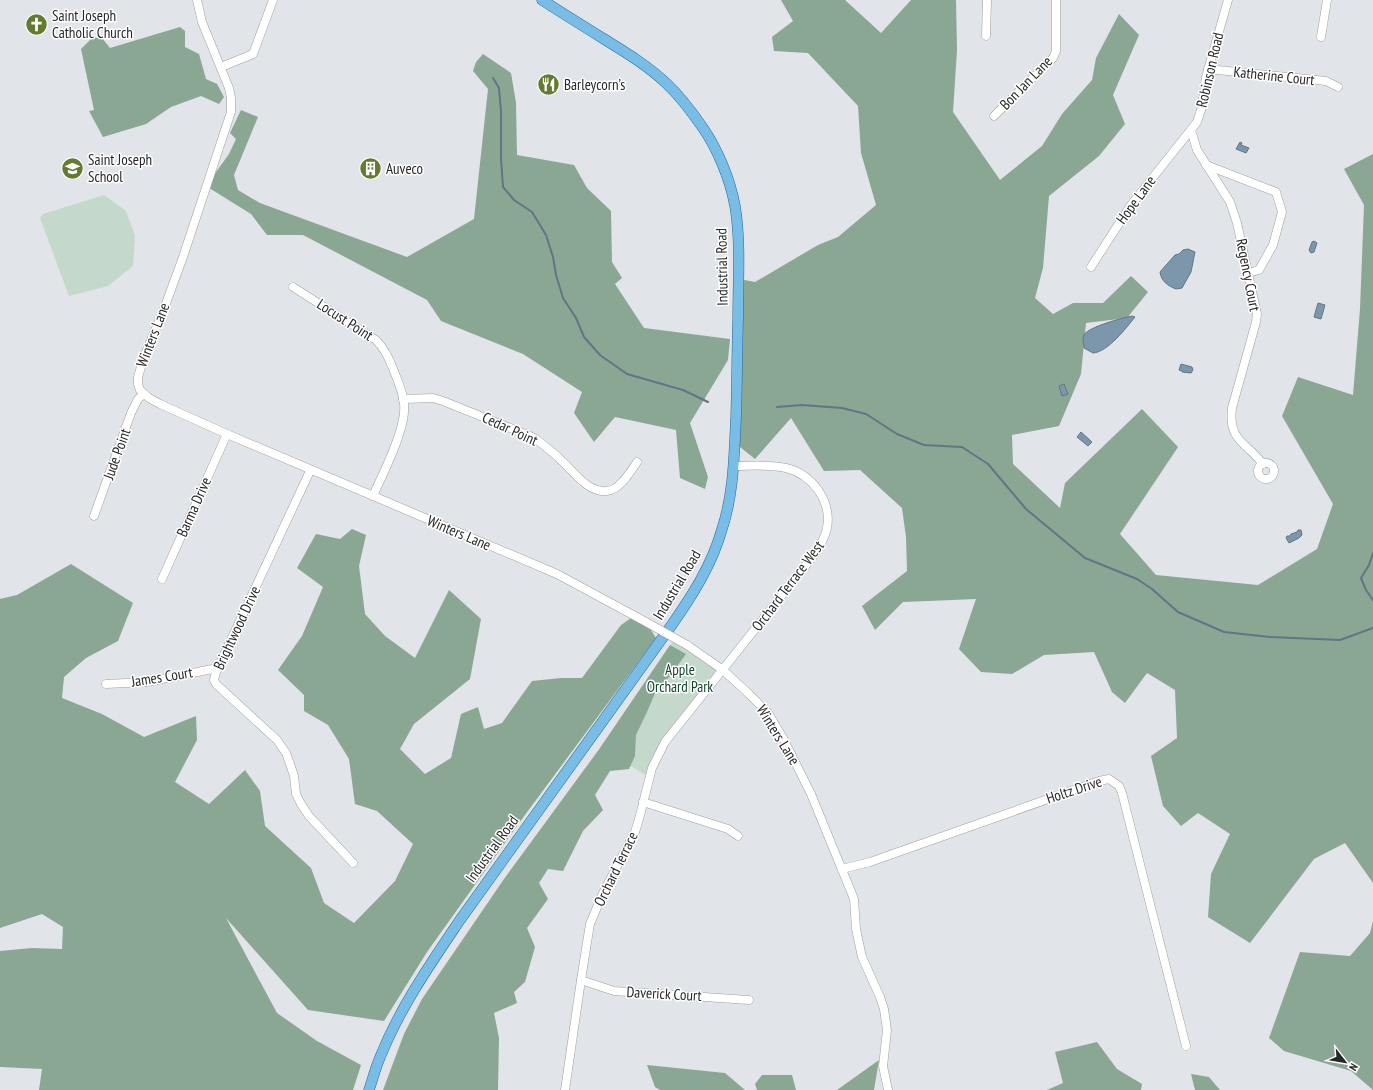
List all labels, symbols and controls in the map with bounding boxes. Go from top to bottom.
place label: Saint Joseph Catholic Church [52,6,133,42]
church icon: Saint Joseph Catholic Church [24,12,50,38]
street label: Robinson Road [1192,31,1227,109]
street label: Bon Jan Lane [995,52,1056,114]
street label: Katherine Court [1233,62,1316,89]
restaurant icon: Barleycorn’s [536,72,562,98]
place label: Barleycorn’s [564,75,625,94]
place label: Saint Joseph School [88,150,152,186]
school or university icon: Saint Joseph School [59,156,85,182]
building icon: Auveco [358,156,384,182]
place label: Auveco [386,159,423,178]
street label: Hope Lane [1112,172,1160,228]
street label: Industrial Road [711,228,732,306]
street label: Regency Court [1232,237,1265,313]
street label: Locust Point [314,294,377,345]
street label: Winters Lane [132,300,173,370]
street label: Cedar Point [479,407,541,450]
street label: Jude Point [98,426,134,483]
street label: Barma Drive [172,474,215,540]
street label: Winters Lane [425,511,494,554]
street label: Orchard Terrace West [747,537,828,635]
street label: Industrial Road [648,546,705,623]
street label: Brightwood Drive [209,583,264,673]
park label: Apple Orchard Park [647,660,713,696]
street label: James Court [129,662,194,691]
street label: Winters Lane [753,701,804,768]
street label: Holtz Drive [1044,772,1104,807]
street label: Industrial Road [461,812,522,886]
street label: Orchard Terrace [589,828,642,909]
street label: Daverick Court [626,982,702,1005]
north arrow [1325,1042,1365,1082]
text: N [1346,1061,1361,1073]

